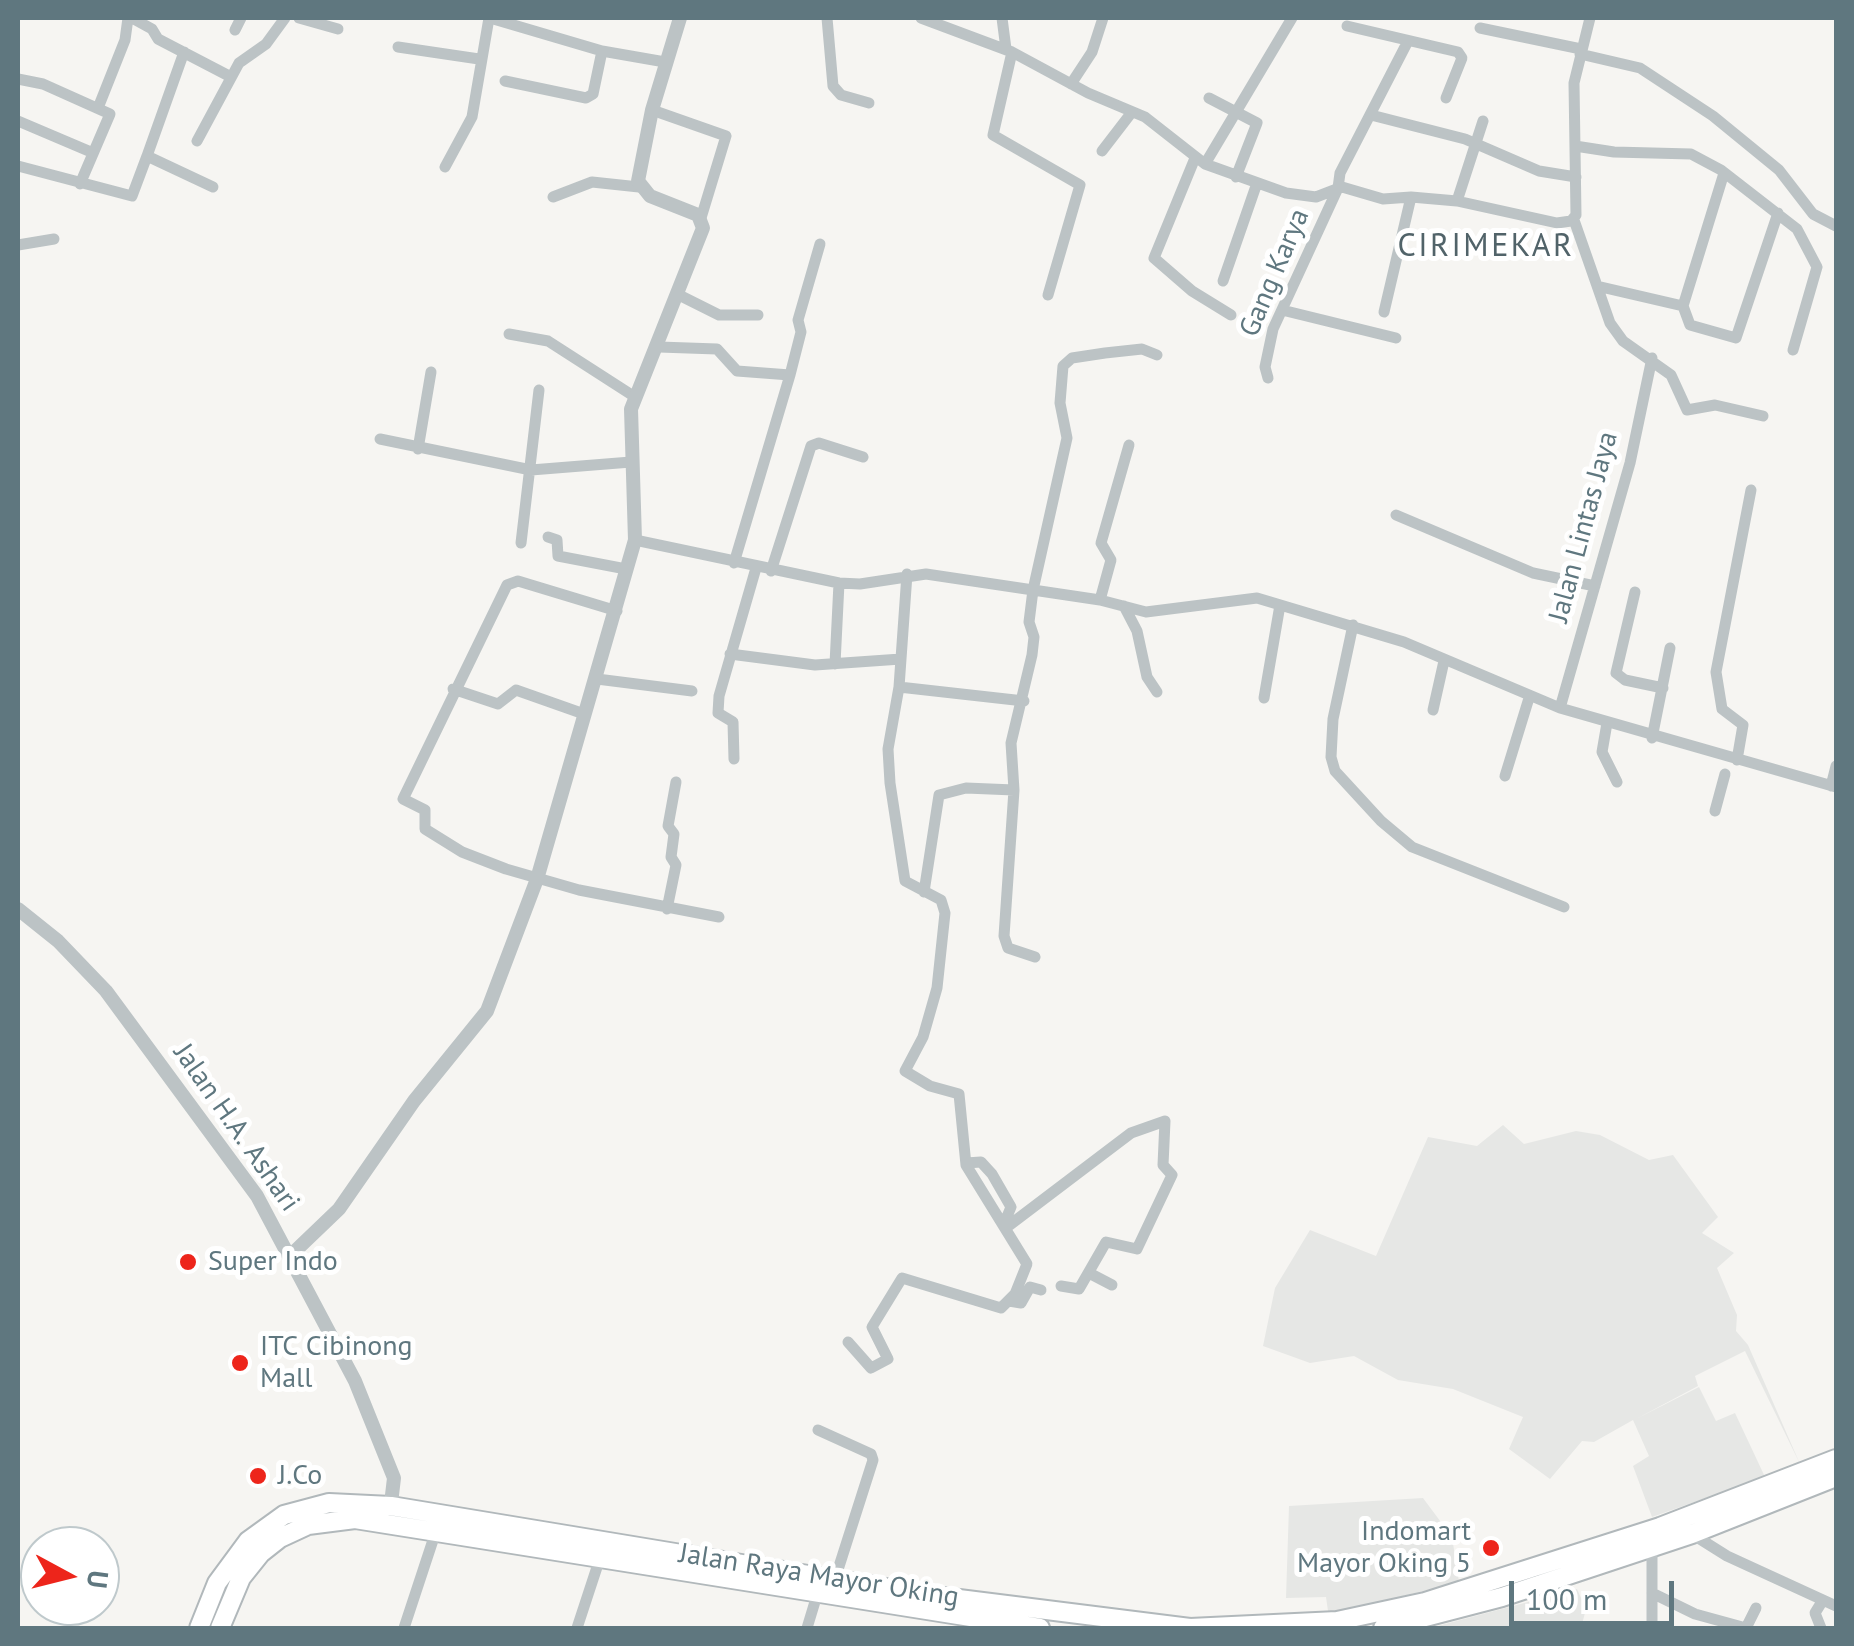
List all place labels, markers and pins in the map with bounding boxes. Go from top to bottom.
place label: Super Indo [208,1245,338,1279]
marker: Super Indo [177,1251,199,1273]
place label: ITC Cibinong Mall [260,1330,413,1396]
marker: ITC Cibinong Mall [229,1352,251,1374]
place label: J.Co [278,1459,322,1493]
marker: J.Co [247,1465,269,1487]
place label: Indomart Mayor Oking 5 [1297,1515,1471,1581]
marker: Indomart Mayor Oking 5 [1480,1537,1502,1559]

